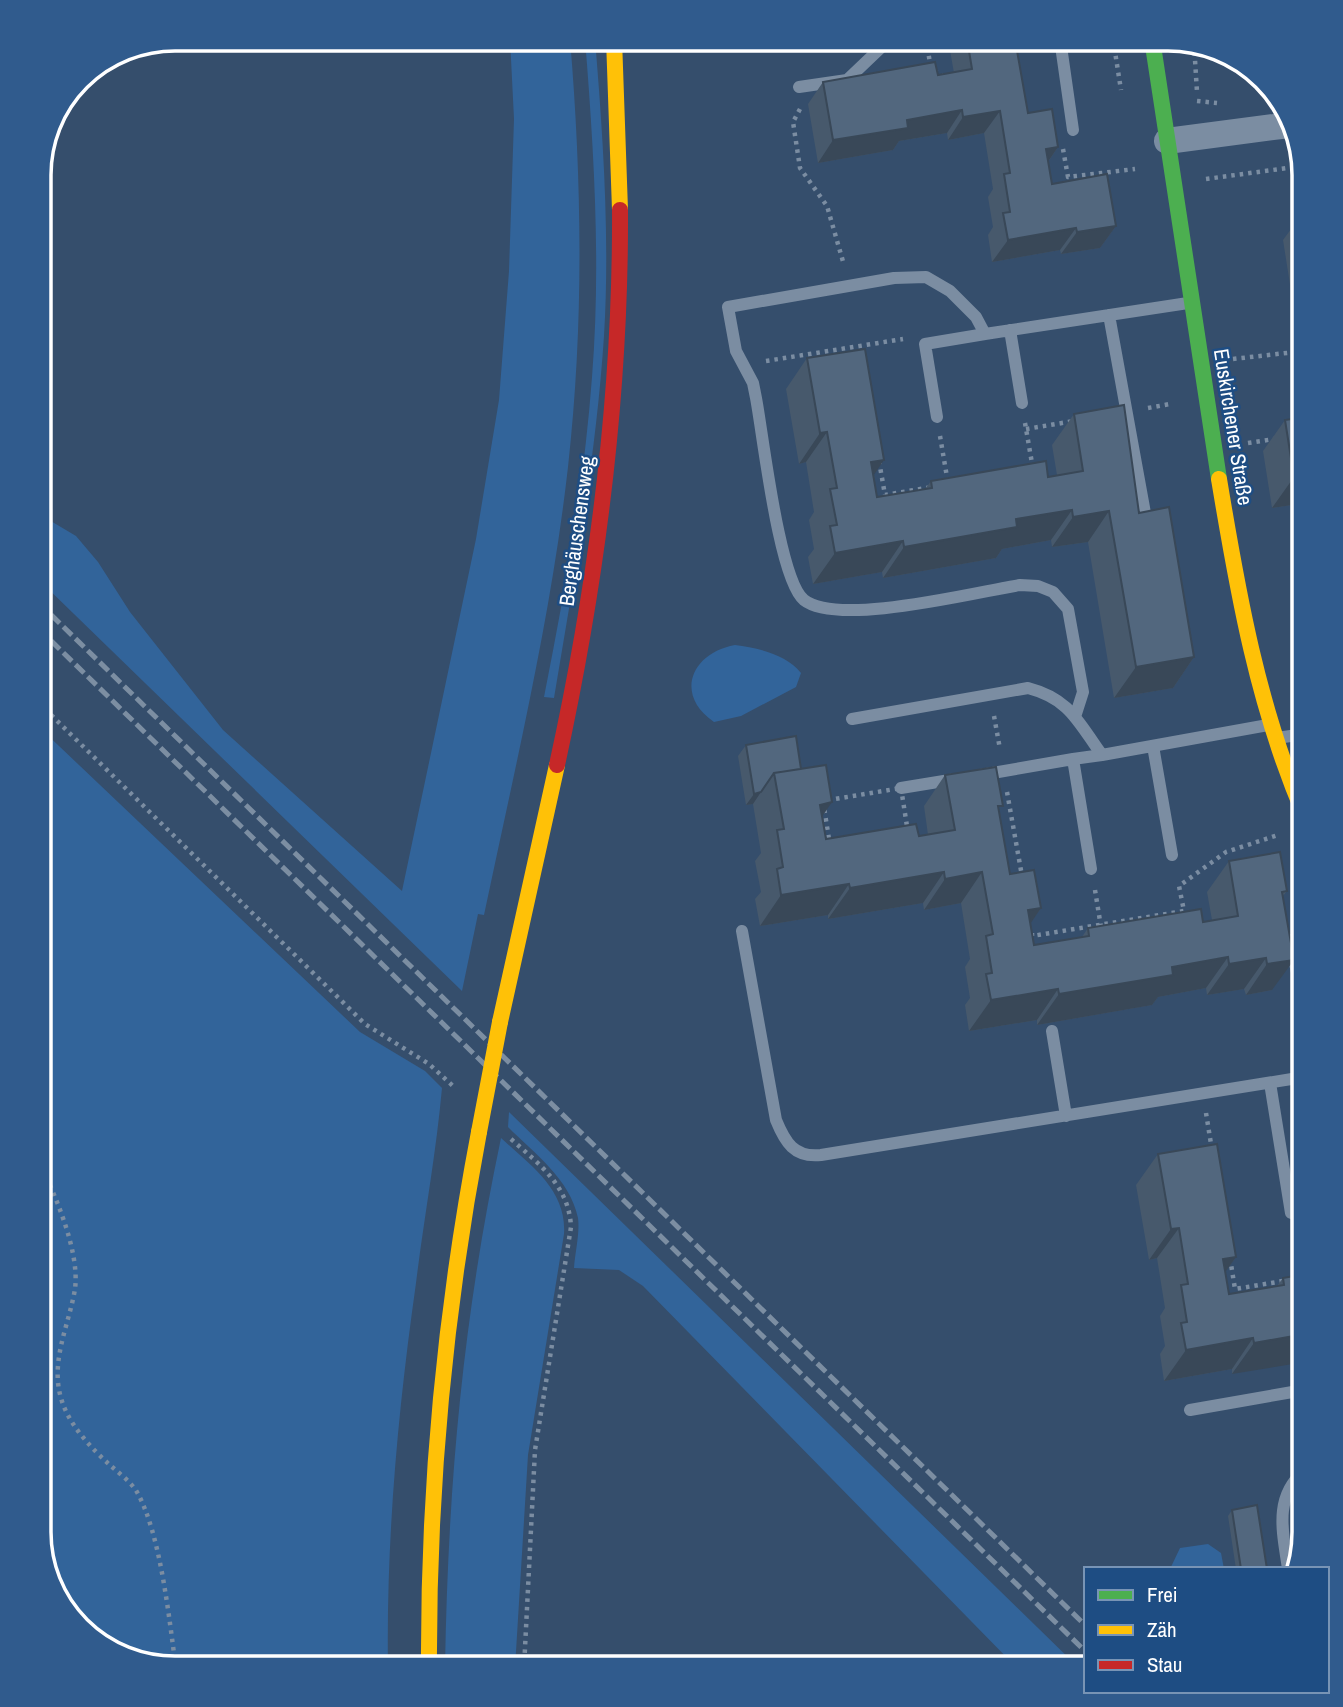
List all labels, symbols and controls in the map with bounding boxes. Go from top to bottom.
street label: Euskirchener Straße [1207,347,1260,507]
street label: Berghäuschensweg [552,454,601,608]
legend [1084,1567,1329,1693]
text: Frei [1147,1580,1178,1609]
text: Zäh [1147,1615,1177,1644]
text: Stau [1147,1650,1182,1679]

